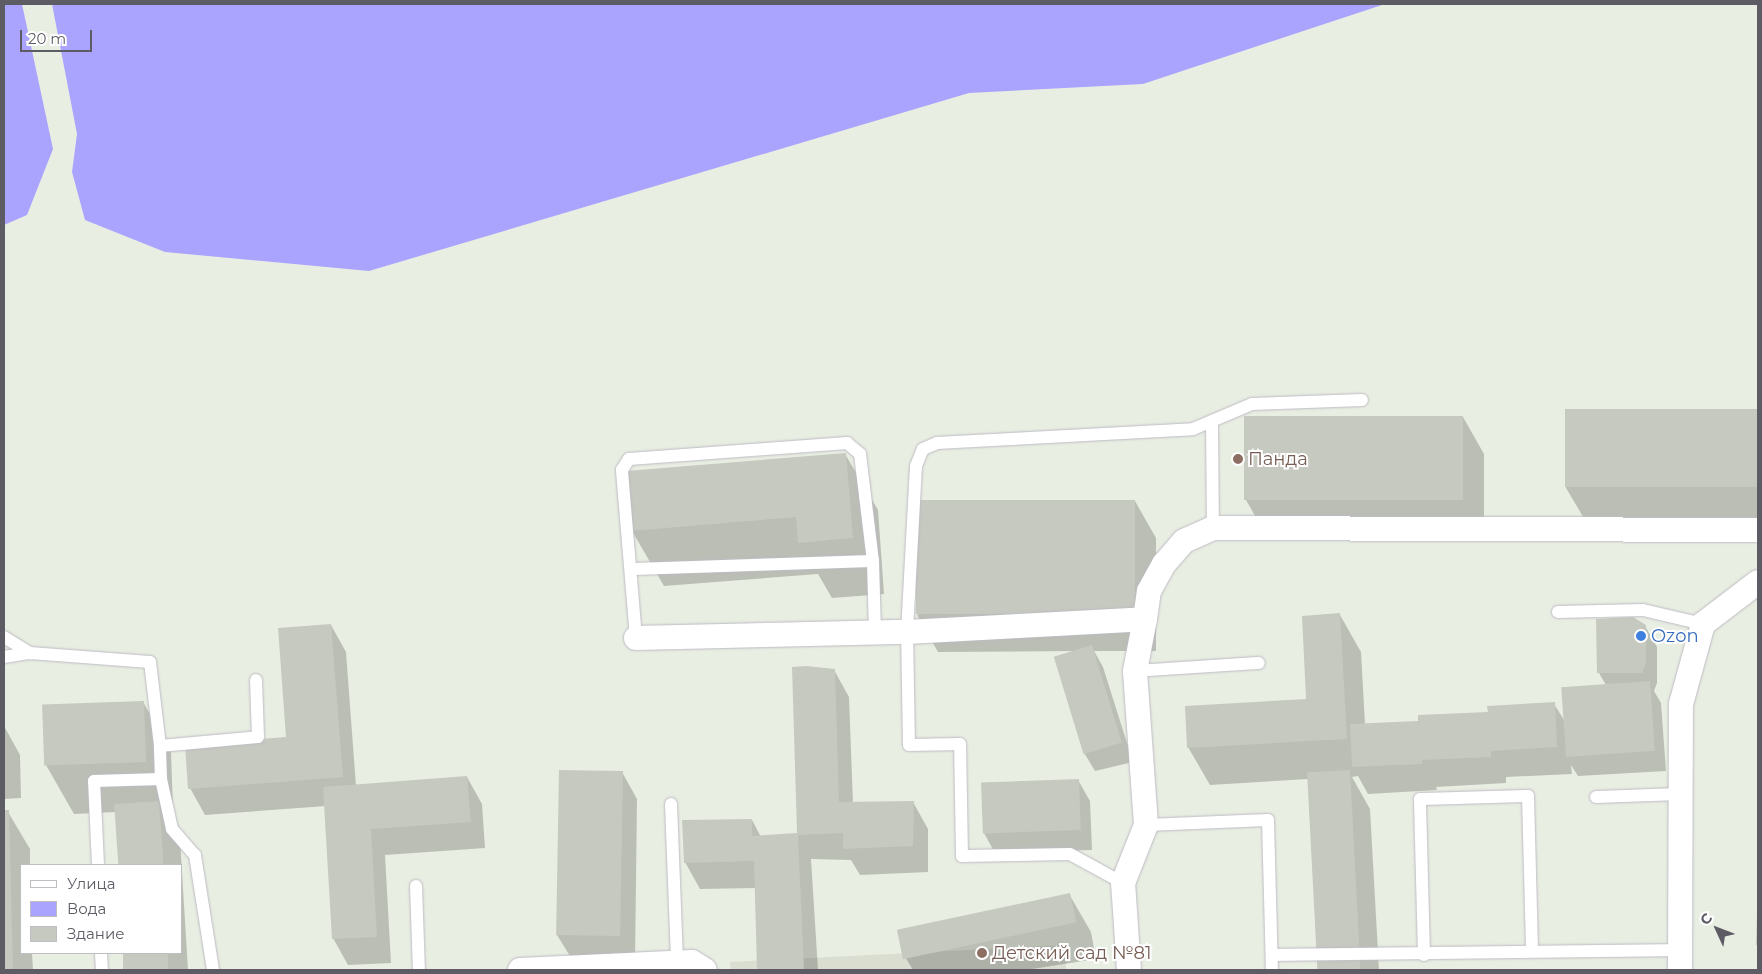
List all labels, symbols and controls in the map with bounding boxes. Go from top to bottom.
scale bar [22,20,95,52]
text: 20 m [28,29,66,48]
place label: Панда [1248,448,1308,470]
marker: Панда [1232,453,1244,465]
place label: Ozon [1651,625,1699,647]
marker: Ozon [1635,630,1647,642]
legend [20,864,182,954]
text: Улица [67,874,115,893]
text: Вода [67,899,106,918]
north arrow [1692,904,1742,954]
text: С [1696,909,1716,929]
text: Здание [67,924,125,943]
place label: Детский сад №81 [992,942,1152,964]
marker: Детский сад №81 [976,947,988,959]

